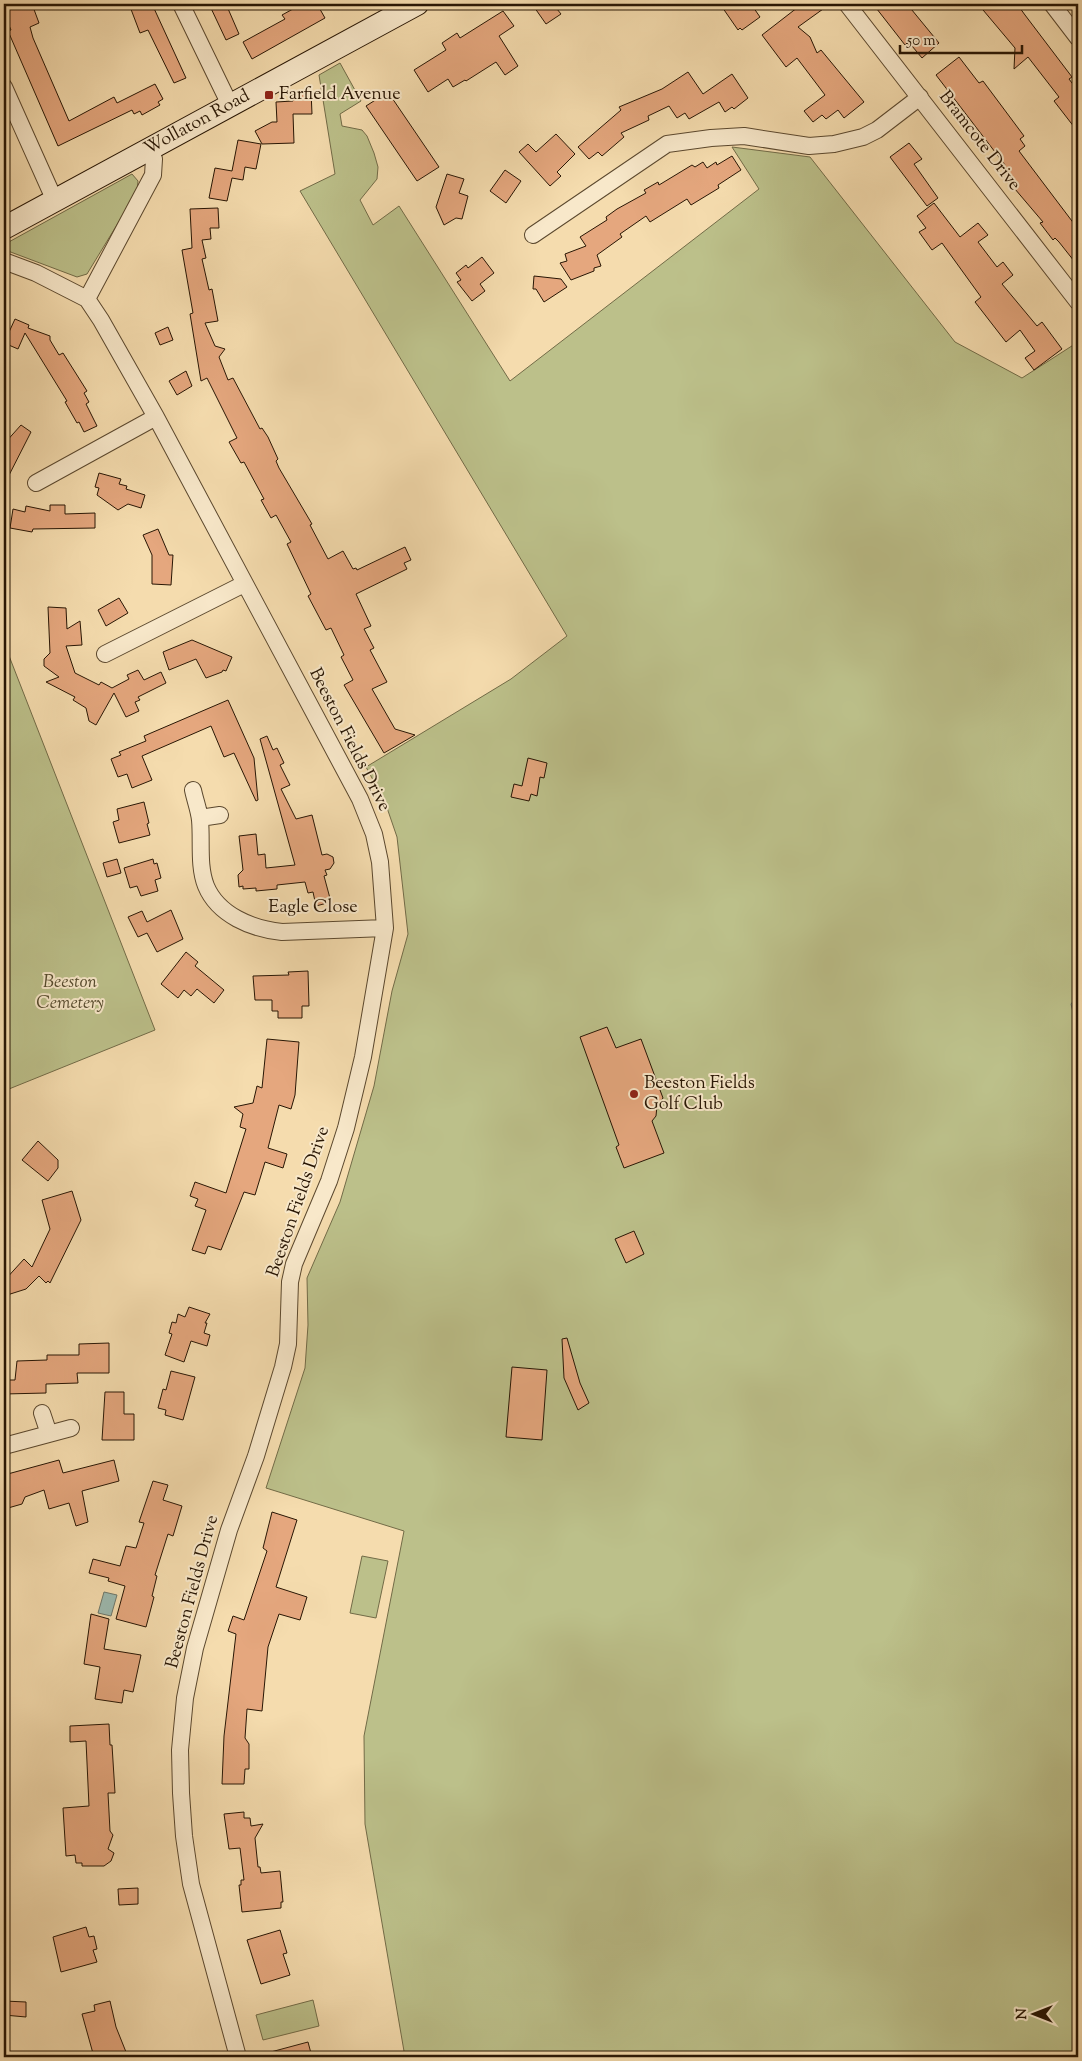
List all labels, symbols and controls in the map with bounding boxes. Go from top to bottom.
scale bar [900,22,1022,54]
text: 50 m [906,31,936,52]
place label: Farfield Avenue [279,82,401,108]
street label: Wollaton Road [140,84,255,162]
street label: Bramcote Drive [932,85,1026,197]
marker: Farfield Avenue [263,89,275,101]
street label: Beeston Fields Drive [302,664,396,816]
street label: Eagle Close [268,895,358,921]
park label: Beeston Cemetery [36,970,104,1017]
place label: Beeston Fields Golf Club [644,1071,755,1118]
marker: Beeston Fields Golf Club [628,1088,640,1100]
street label: Beeston Fields Drive [261,1123,337,1281]
street label: Beeston Fields Drive [160,1512,226,1672]
north arrow [1010,1988,1060,2038]
text: N [1013,2008,1033,2020]

